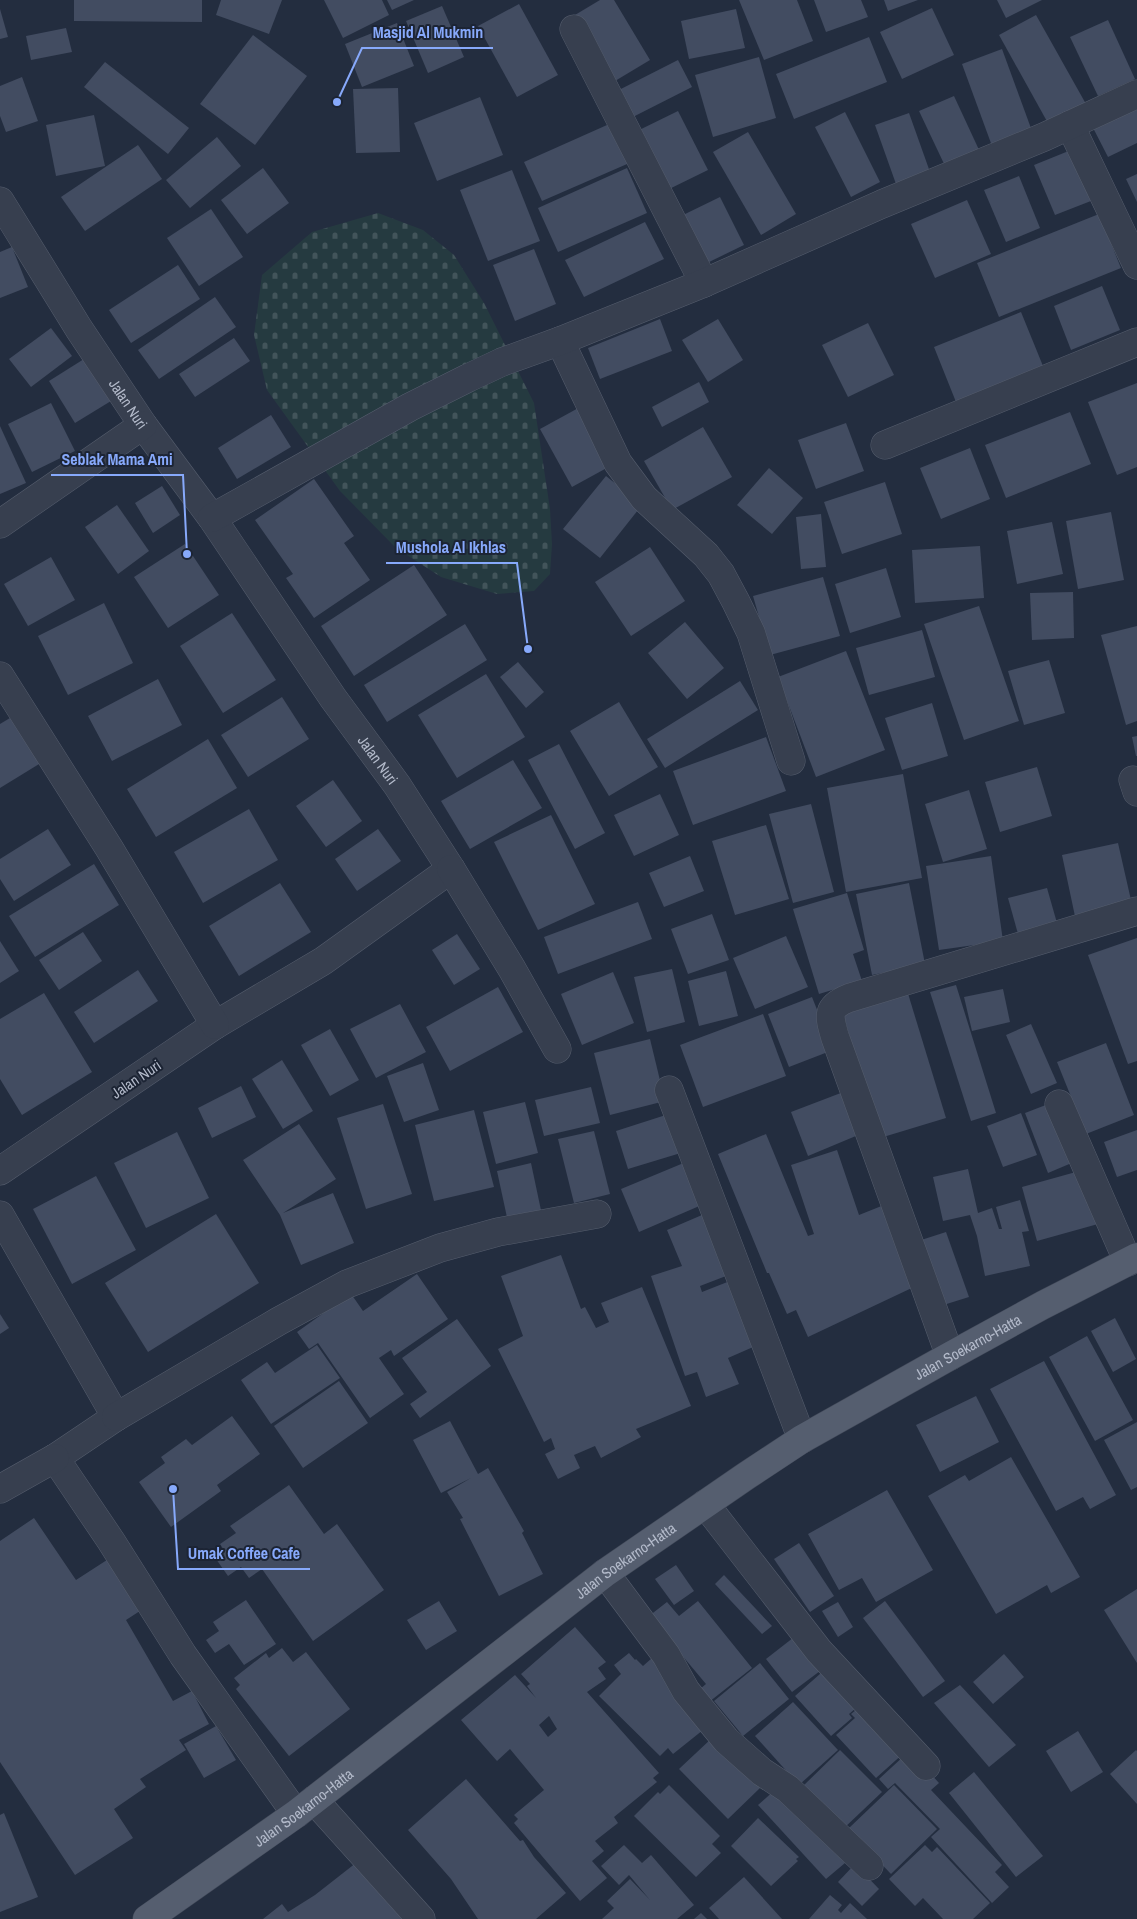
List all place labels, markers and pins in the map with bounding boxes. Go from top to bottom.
callout: Masjid Al Mukmin [362,17,493,48]
callout: Seblak Mama Ami [51,444,183,475]
callout: Mushola Al Ikhlas [386,532,517,563]
callout: Umak Coffee Cafe [178,1538,310,1569]

